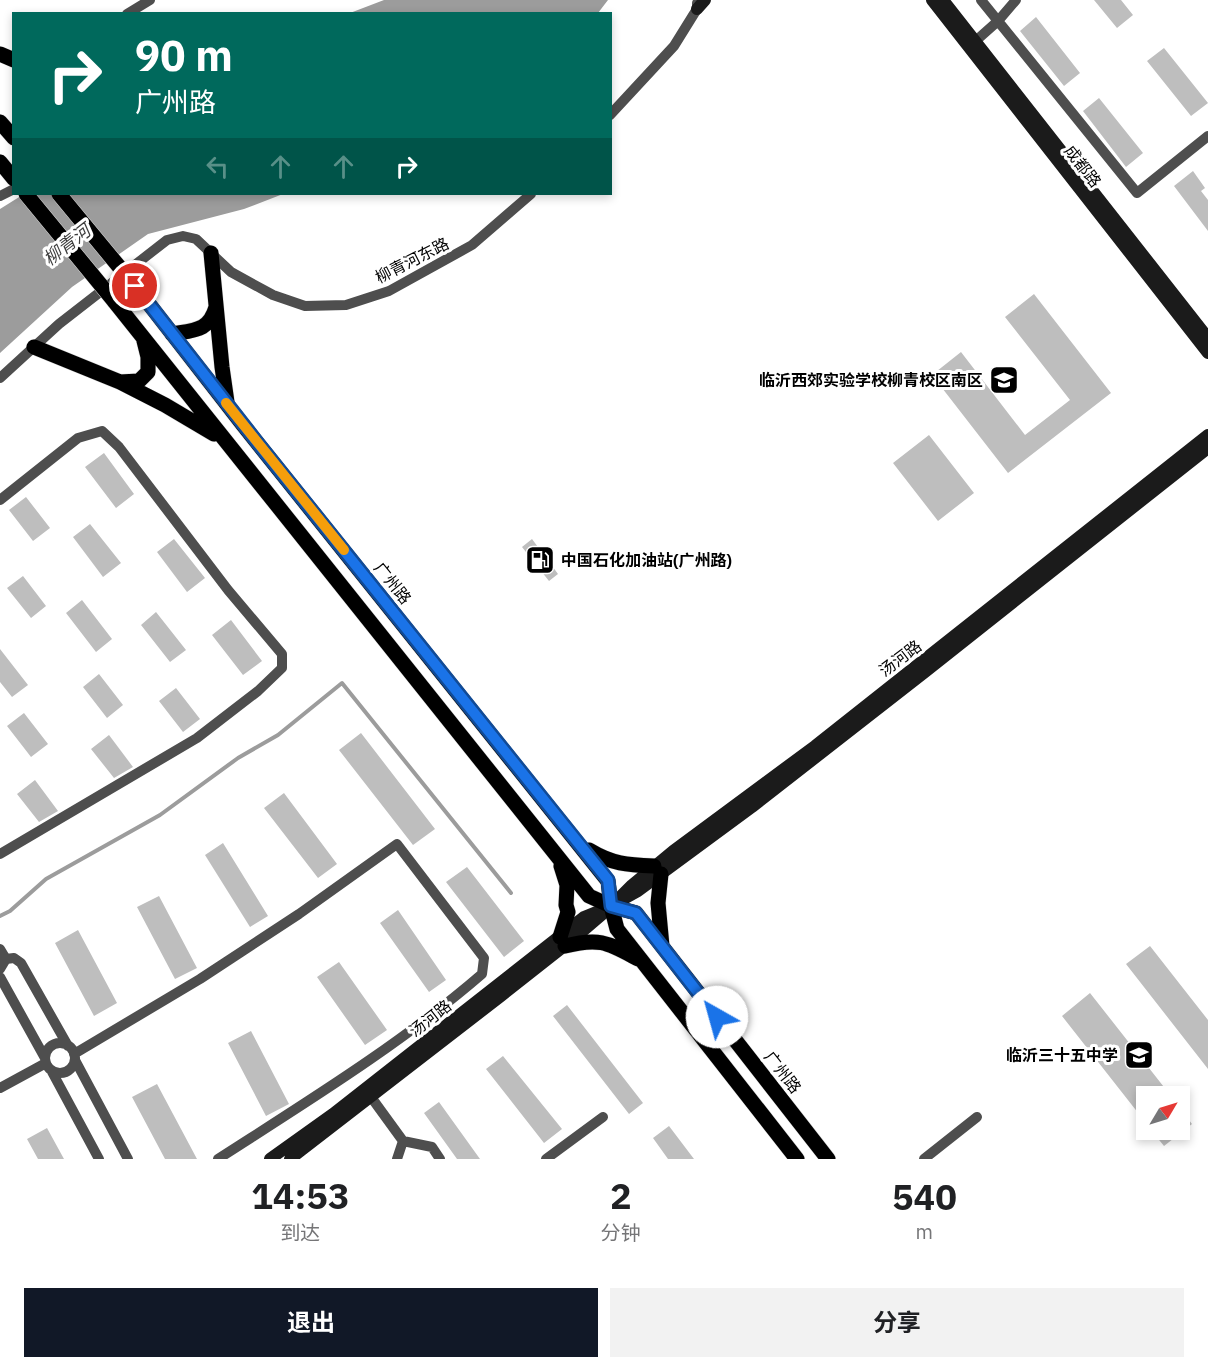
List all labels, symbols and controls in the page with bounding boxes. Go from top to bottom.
text: 90 m [135,28,233,83]
icon: right [36,36,114,114]
text: 广州路 [135,84,216,119]
street label: 成都路 [1060,141,1106,191]
icon: left [201,150,234,183]
icon: ahead [264,150,297,183]
icon: ahead [327,150,360,183]
icon: right [390,150,423,183]
water label: 柳青河 [38,217,97,270]
street label: 柳青河东路 [372,233,452,287]
pin [109,260,160,311]
icon: arrive [118,269,151,302]
school or university icon: 临沂西郊实验学校柳青校区南区 [988,364,1020,396]
place label: 临沂西郊实验学校柳青校区南区 [759,370,983,390]
fuel station icon: 中国石化加油站(广州路) [524,544,556,576]
place label: 中国石化加油站(广州路) [561,550,732,570]
street label: 广州路 [370,558,416,608]
street label: 汤河路 [875,636,925,680]
position arrow [685,985,749,1049]
street label: 汤河路 [405,995,455,1041]
school or university icon: 临沂三十五中学 [1123,1039,1155,1071]
place label: 临沂三十五中学 [1006,1045,1118,1065]
street label: 广州路 [760,1047,806,1097]
north arrow [1136,1086,1190,1140]
map controls [1136,1086,1190,1140]
text: 14:53 [251,1172,350,1219]
text: 2 [610,1172,632,1219]
text: 540 [892,1173,957,1220]
text: m [916,1218,933,1245]
text: 到达 [280,1219,320,1246]
text: 分钟 [601,1219,641,1246]
button: 退出 [24,1288,598,1357]
button: 分享 [610,1288,1184,1357]

